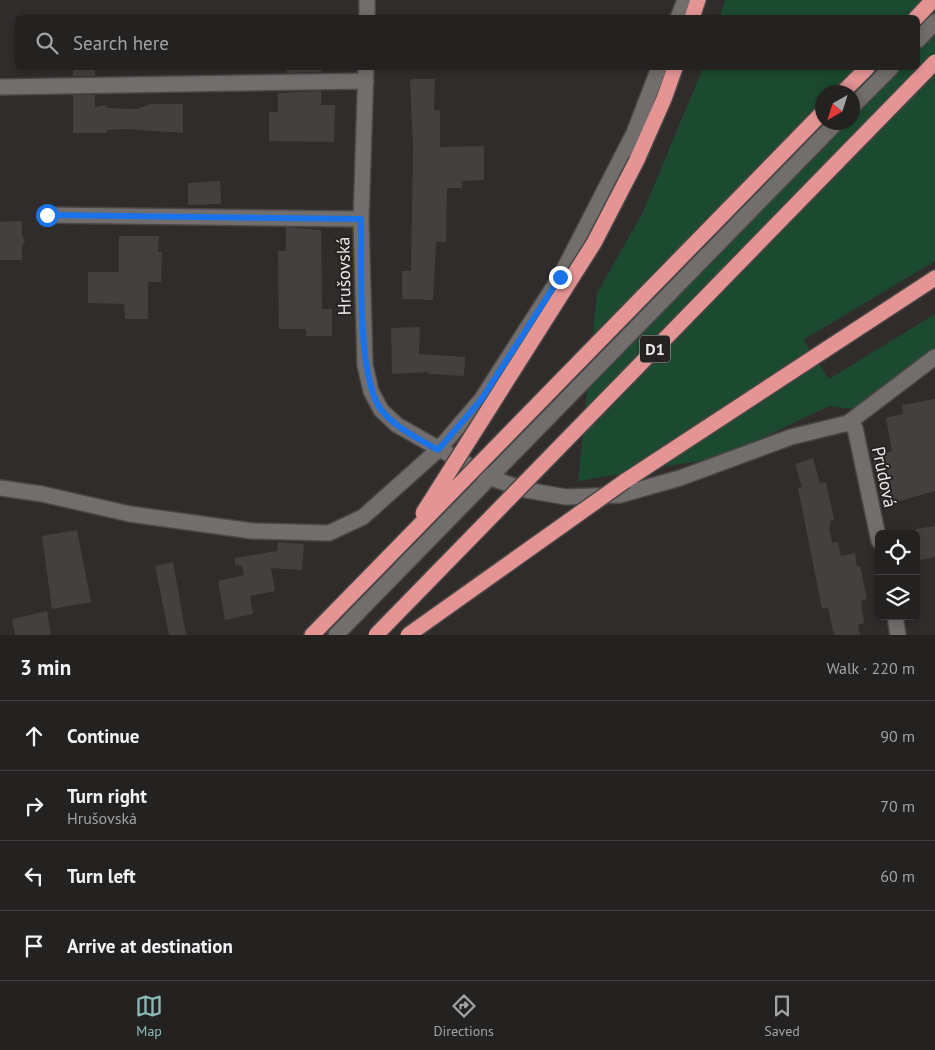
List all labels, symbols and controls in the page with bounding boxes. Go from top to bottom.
search box [15,15,920,70]
icon: search [33,29,61,57]
text: Search here [73,31,169,55]
north arrow [815,85,860,130]
route start [36,204,59,227]
street label: Hrušovská [331,236,356,316]
route end [549,266,572,289]
road number: D1 [640,336,670,362]
street label: Prúdová [867,444,902,510]
map controls [875,530,920,620]
button: locate [875,530,920,575]
button: layers [875,575,920,620]
text: 3 min [20,654,71,681]
text: Walk · 220 m [826,658,915,678]
icon: ahead [20,722,48,750]
text: Continue [67,724,139,748]
text: 90 m [880,726,915,746]
text: Turn right [67,784,147,808]
icon: right [20,792,48,820]
text: 70 m [880,796,915,816]
text: Hrušovská [67,808,137,828]
icon: left [20,862,48,890]
text: Turn left [67,864,136,888]
text: 60 m [880,866,915,886]
icon: arrive [20,932,48,960]
text: Arrive at destination [67,934,233,958]
tab: Map [135,992,163,1040]
tab: Directions [433,992,494,1040]
tab: Saved [764,992,800,1040]

